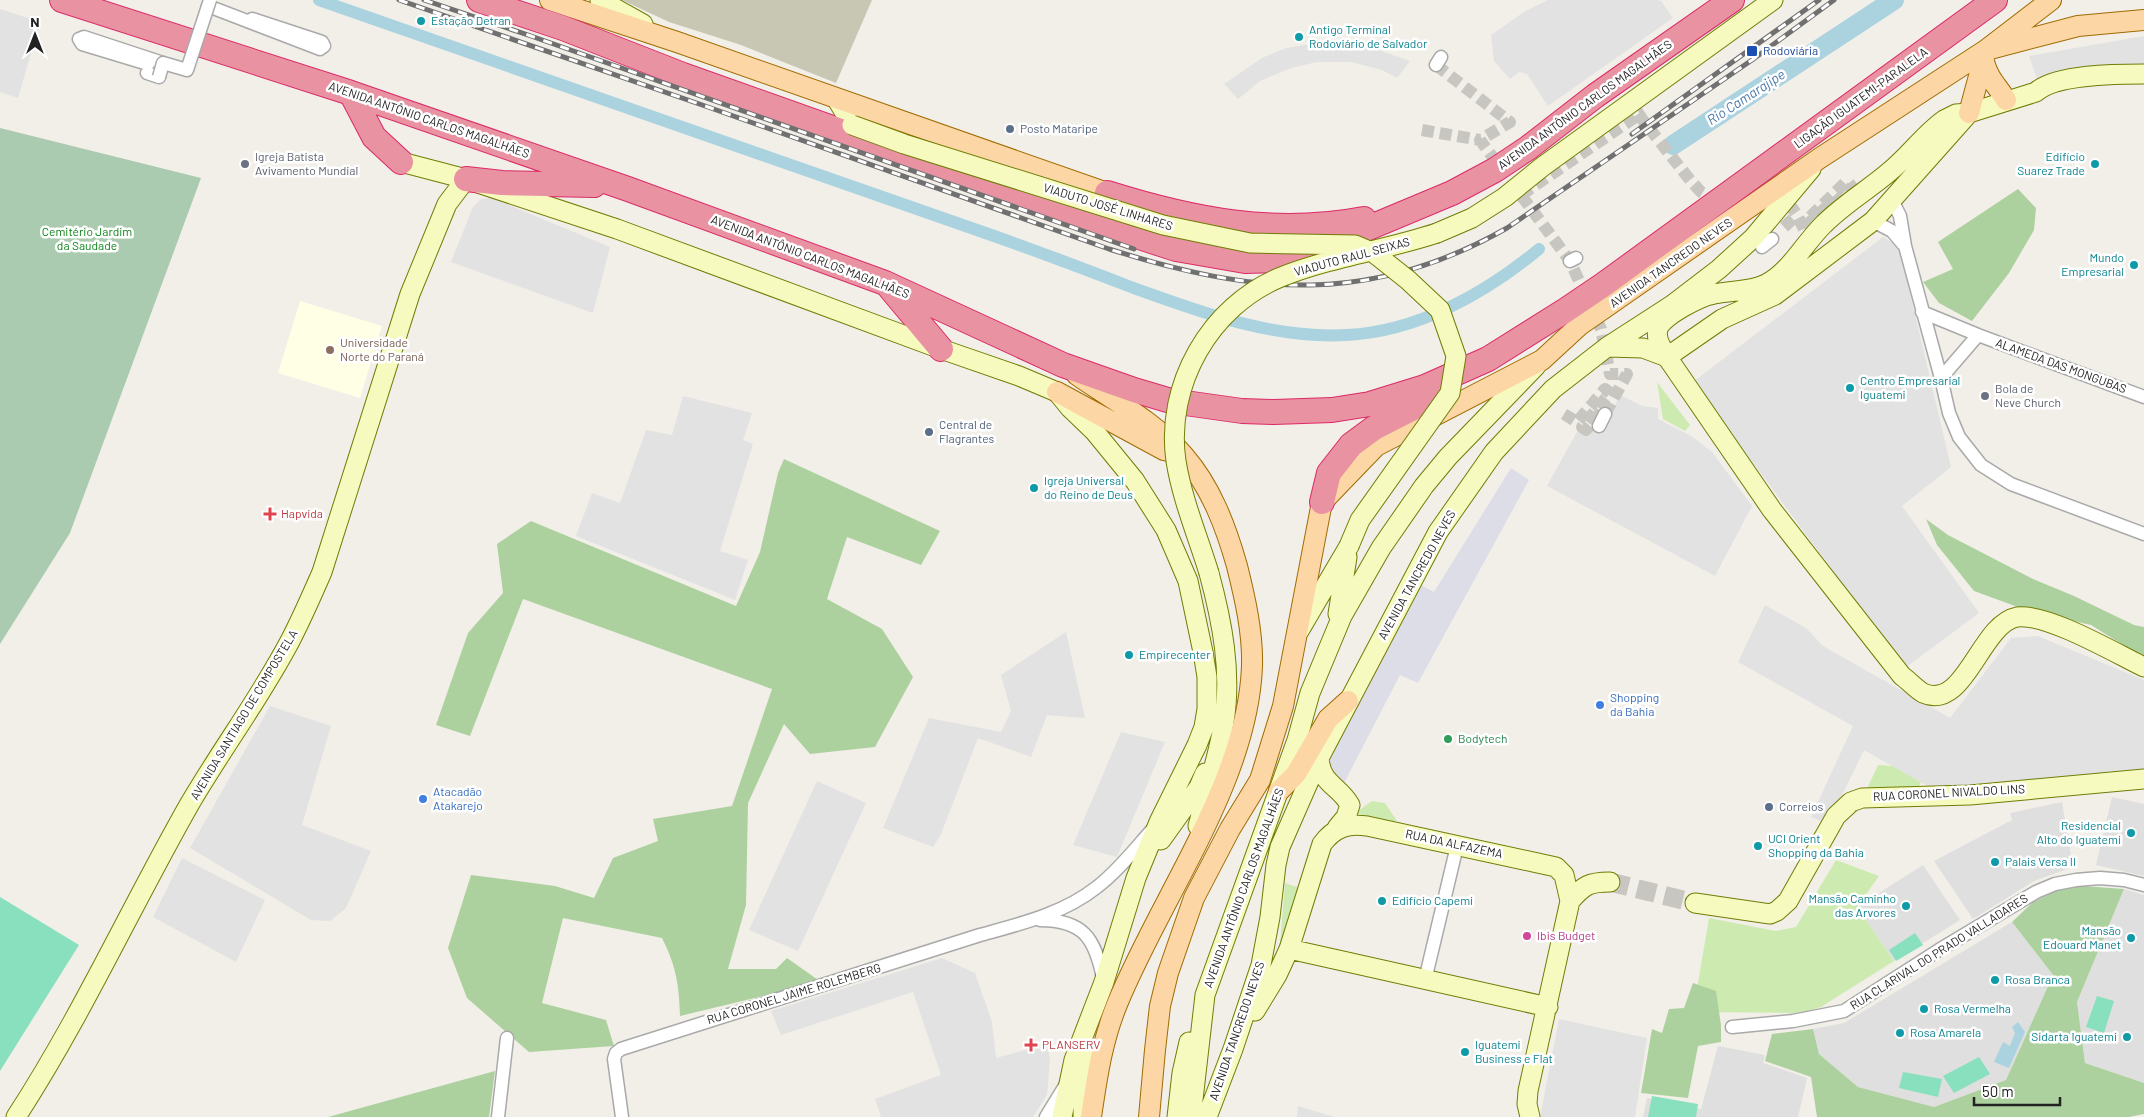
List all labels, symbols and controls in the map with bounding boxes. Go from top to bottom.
north arrow [10,10,60,60]
text: N [30,13,40,30]
place label: Estação Detran [431,13,511,27]
marker: Estação Detran [415,15,427,27]
place label: Antigo Terminal Rodoviário de Salvador [1309,22,1428,50]
marker: Antigo Terminal Rodoviário de Salvador [1293,31,1305,43]
street label: AVENIDA ANTÔNIO CARLOS MAGALHÃES [1495,36,1674,172]
place label: Rodoviária [1763,43,1818,57]
marker: Rodoviária [1745,44,1759,58]
street label: LIGAÇÃO IGUATEMI-PARALELA [1791,44,1930,150]
water label: Rio Camarajipe [1703,65,1788,128]
street label: AVENIDA ANTÔNIO CARLOS MAGALHÃES [327,78,532,160]
place label: Posto Mataripe [1020,121,1098,135]
marker: Posto Mataripe [1004,123,1016,135]
place label: Igreja Batista Avivamento Mundial [255,149,358,177]
place label: Edifício Suarez Trade [2017,149,2085,177]
marker: Igreja Batista Avivamento Mundial [239,158,251,170]
marker: Edifício Suarez Trade [2089,158,2101,170]
street label: VIADUTO JOSÉ LINHARES [1042,180,1175,232]
street label: AVENIDA ANTÔNIO CARLOS MAGALHÃES [709,212,912,300]
street label: AVENIDA TANCREDO NEVES [1607,215,1734,310]
park label: Cemitério Jardim da Saudade [42,224,132,252]
street label: VIADUTO RAUL SEIXAS [1292,234,1411,278]
place label: Mundo Empresarial [2061,250,2124,278]
marker: Mundo Empresarial [2128,259,2140,271]
place label: Universidade Norte do Paraná [340,335,424,363]
street label: ALAMEDA DAS MONGUBAS [1994,335,2129,395]
marker: Universidade Norte do Paraná [324,344,336,356]
place label: Centro Empresarial Iguatemi [1860,373,1960,401]
place label: Bola de Neve Church [1995,381,2061,409]
marker: Centro Empresarial Iguatemi [1844,382,1856,394]
marker: Bola de Neve Church [1979,390,1991,402]
place label: Central de Flagrantes [939,417,995,445]
marker: Central de Flagrantes [923,426,935,438]
place label: Igreja Universal do Reino de Deus [1044,473,1133,501]
marker: Igreja Universal do Reino de Deus [1028,482,1040,494]
place label: Hapvida [281,506,323,520]
marker: Hapvida [263,507,277,521]
street label: AVENIDA TANCREDO NEVES [1375,507,1458,642]
street label: AVENIDA SANTIAGO DE COMPOSTELA [187,627,300,802]
place label: Empirecenter [1139,647,1211,661]
marker: Empirecenter [1123,649,1135,661]
place label: Shopping da Bahia [1610,690,1659,718]
marker: Shopping da Bahia [1594,699,1606,711]
place label: Bodytech [1458,731,1507,745]
marker: Bodytech [1442,733,1454,745]
street label: RUA CORONEL NIVALDO LINS [1873,781,2025,803]
place label: Atacadão Atakarejo [433,784,483,812]
street label: AVENIDA ANTÔNIO CARLOS MAGALHÃES [1200,786,1286,989]
marker: Atacadão Atakarejo [417,793,429,805]
place label: Correios [1779,799,1823,813]
marker: Correios [1763,801,1775,813]
place label: Residencial Alto do Iguatemi [2037,818,2121,846]
street label: RUA DA ALFAZEMA [1404,826,1504,860]
marker: Residencial Alto do Iguatemi [2125,827,2137,839]
place label: UCI Orient Shopping da Bahia [1768,831,1864,859]
marker: UCI Orient Shopping da Bahia [1752,840,1764,852]
place label: Palais Versa II [2005,854,2076,868]
marker: Palais Versa II [1989,856,2001,868]
street label: RUA CLARIVAL DO PRADO VALLADARES [1847,890,2030,1012]
place label: Mansão Caminho das Arvores [1808,891,1896,919]
place label: Edifício Capemi [1392,893,1473,907]
marker: Edifício Capemi [1376,895,1388,907]
marker: Mansão Caminho das Arvores [1900,900,1912,912]
place label: Mansão Edouard Manet [2043,923,2121,951]
place label: Ibis Budget [1537,928,1595,942]
marker: Ibis Budget [1521,930,1533,942]
marker: Mansão Edouard Manet [2125,932,2137,944]
street label: AVENIDA TANCREDO NEVES [1206,959,1266,1102]
street label: RUA CORONEL JAIME ROLEMBERG [705,960,882,1026]
place label: Rosa Branca [2005,972,2070,986]
marker: Rosa Branca [1989,974,2001,986]
place label: Rosa Vermelha [1934,1001,2011,1015]
marker: Rosa Vermelha [1918,1003,1930,1015]
place label: Rosa Amarela [1910,1025,1981,1039]
marker: Rosa Amarela [1894,1027,1906,1039]
place label: Sidarta Iguatemi [2031,1029,2117,1043]
marker: Sidarta Iguatemi [2121,1031,2133,1043]
place label: PLANSERV [1042,1037,1100,1051]
place label: Iguatemi Business e Flat [1475,1037,1553,1065]
marker: PLANSERV [1024,1038,1038,1052]
marker: Iguatemi Business e Flat [1459,1046,1471,1058]
scale bar [1974,1074,2060,1106]
text: 50 m [1982,1082,2014,1100]

